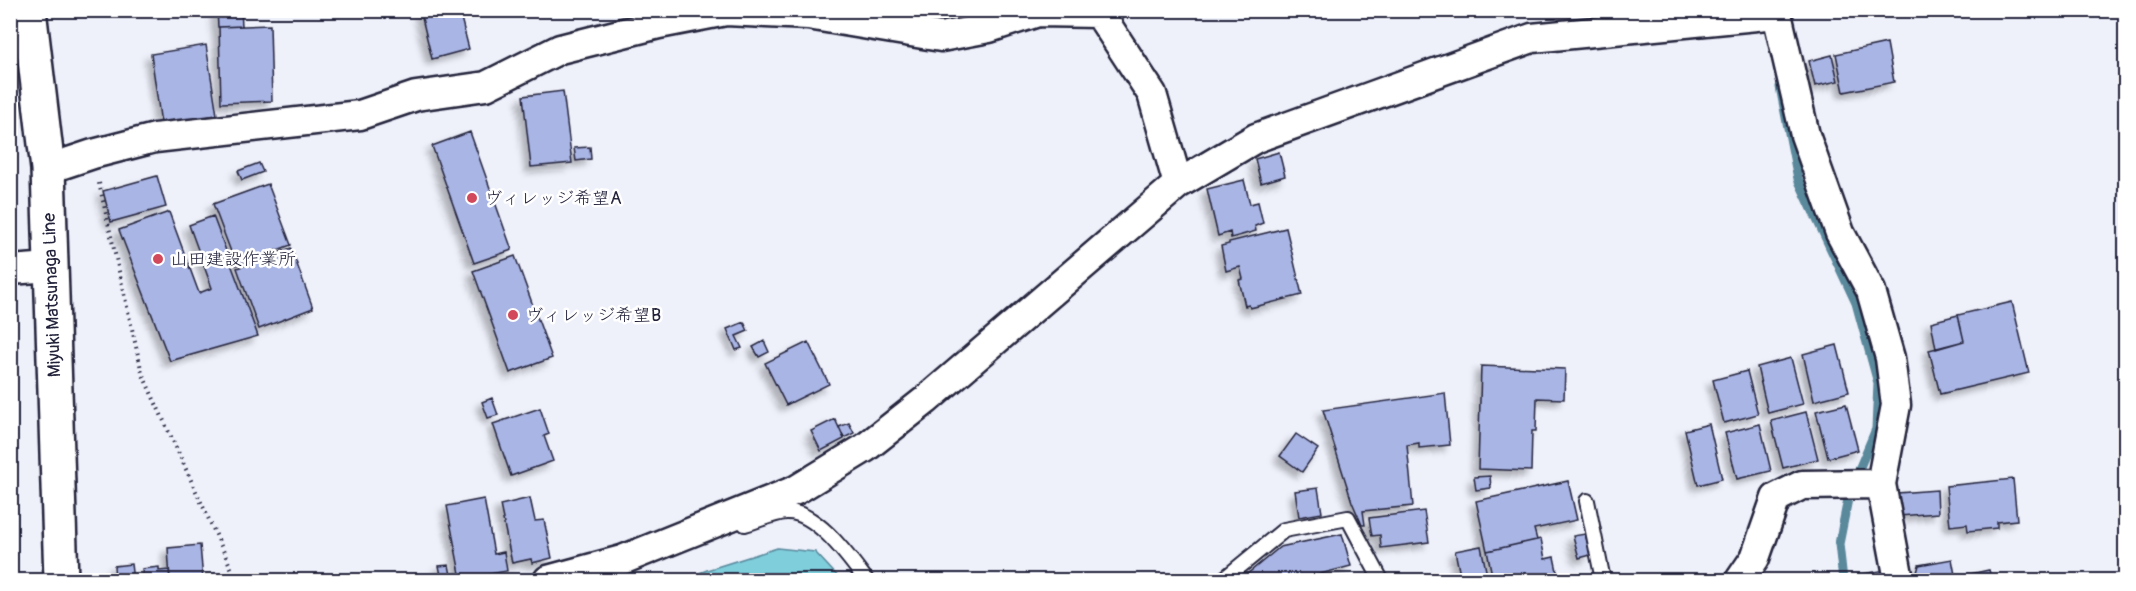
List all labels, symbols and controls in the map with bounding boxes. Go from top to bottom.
place label: ヴィレッジ希望A [484,187,622,210]
marker: ヴィレッジ希望A [465,191,479,205]
street label: Miyuki Matsunaga Line [38,212,66,378]
place label: 山田建設作業所 [170,248,296,271]
marker: 山田建設作業所 [151,252,165,266]
place label: ヴィレッジ希望B [525,304,661,327]
marker: ヴィレッジ希望B [506,308,520,322]

